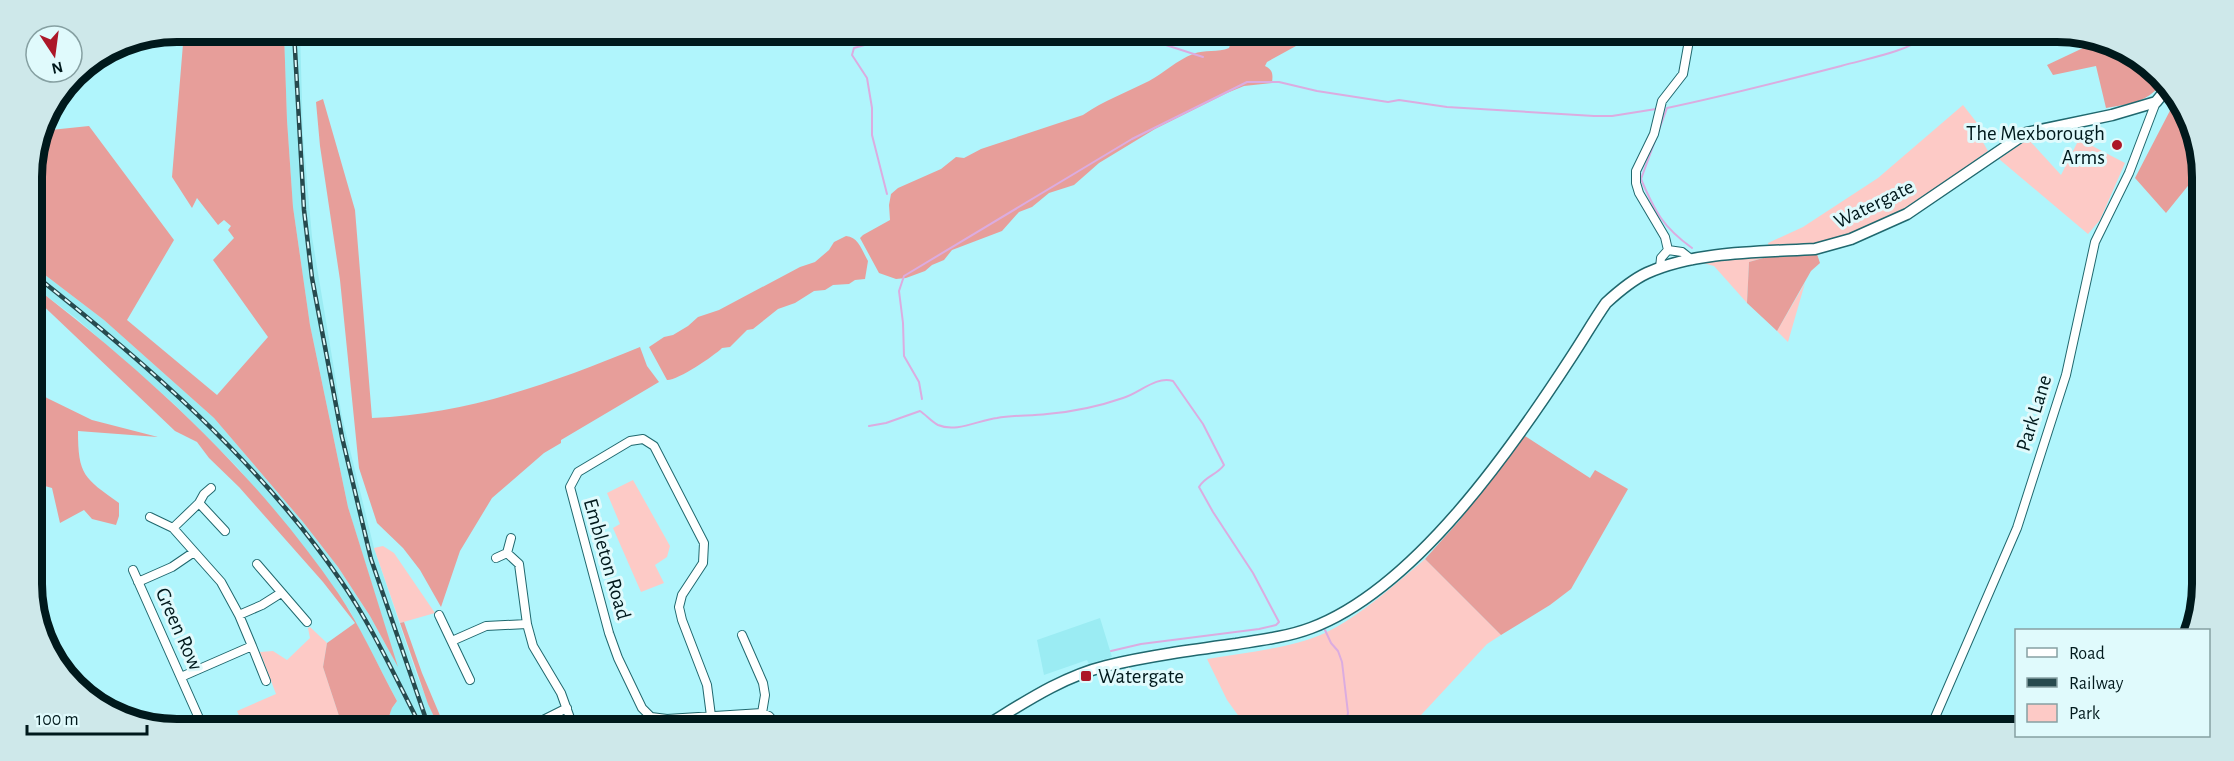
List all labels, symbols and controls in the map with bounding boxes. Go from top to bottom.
north arrow [24,24,84,84]
text: N [50,59,64,77]
place label: The Mexborough Arms [1966,123,2105,168]
marker: The Mexborough Arms [2110,138,2124,152]
street label: Watergate [1831,176,1917,232]
street label: Park Lane [2012,372,2056,454]
street label: Embleton Road [580,496,634,622]
street label: Green Row [152,585,206,673]
legend [2015,629,2210,737]
text: Road [2069,645,2105,663]
place label: Watergate [1098,666,1184,687]
marker: Watergate [1079,669,1093,683]
text: Railway [2069,675,2124,693]
scale bar [27,698,147,736]
text: Park [2069,705,2101,723]
text: 100 m [36,711,79,729]

